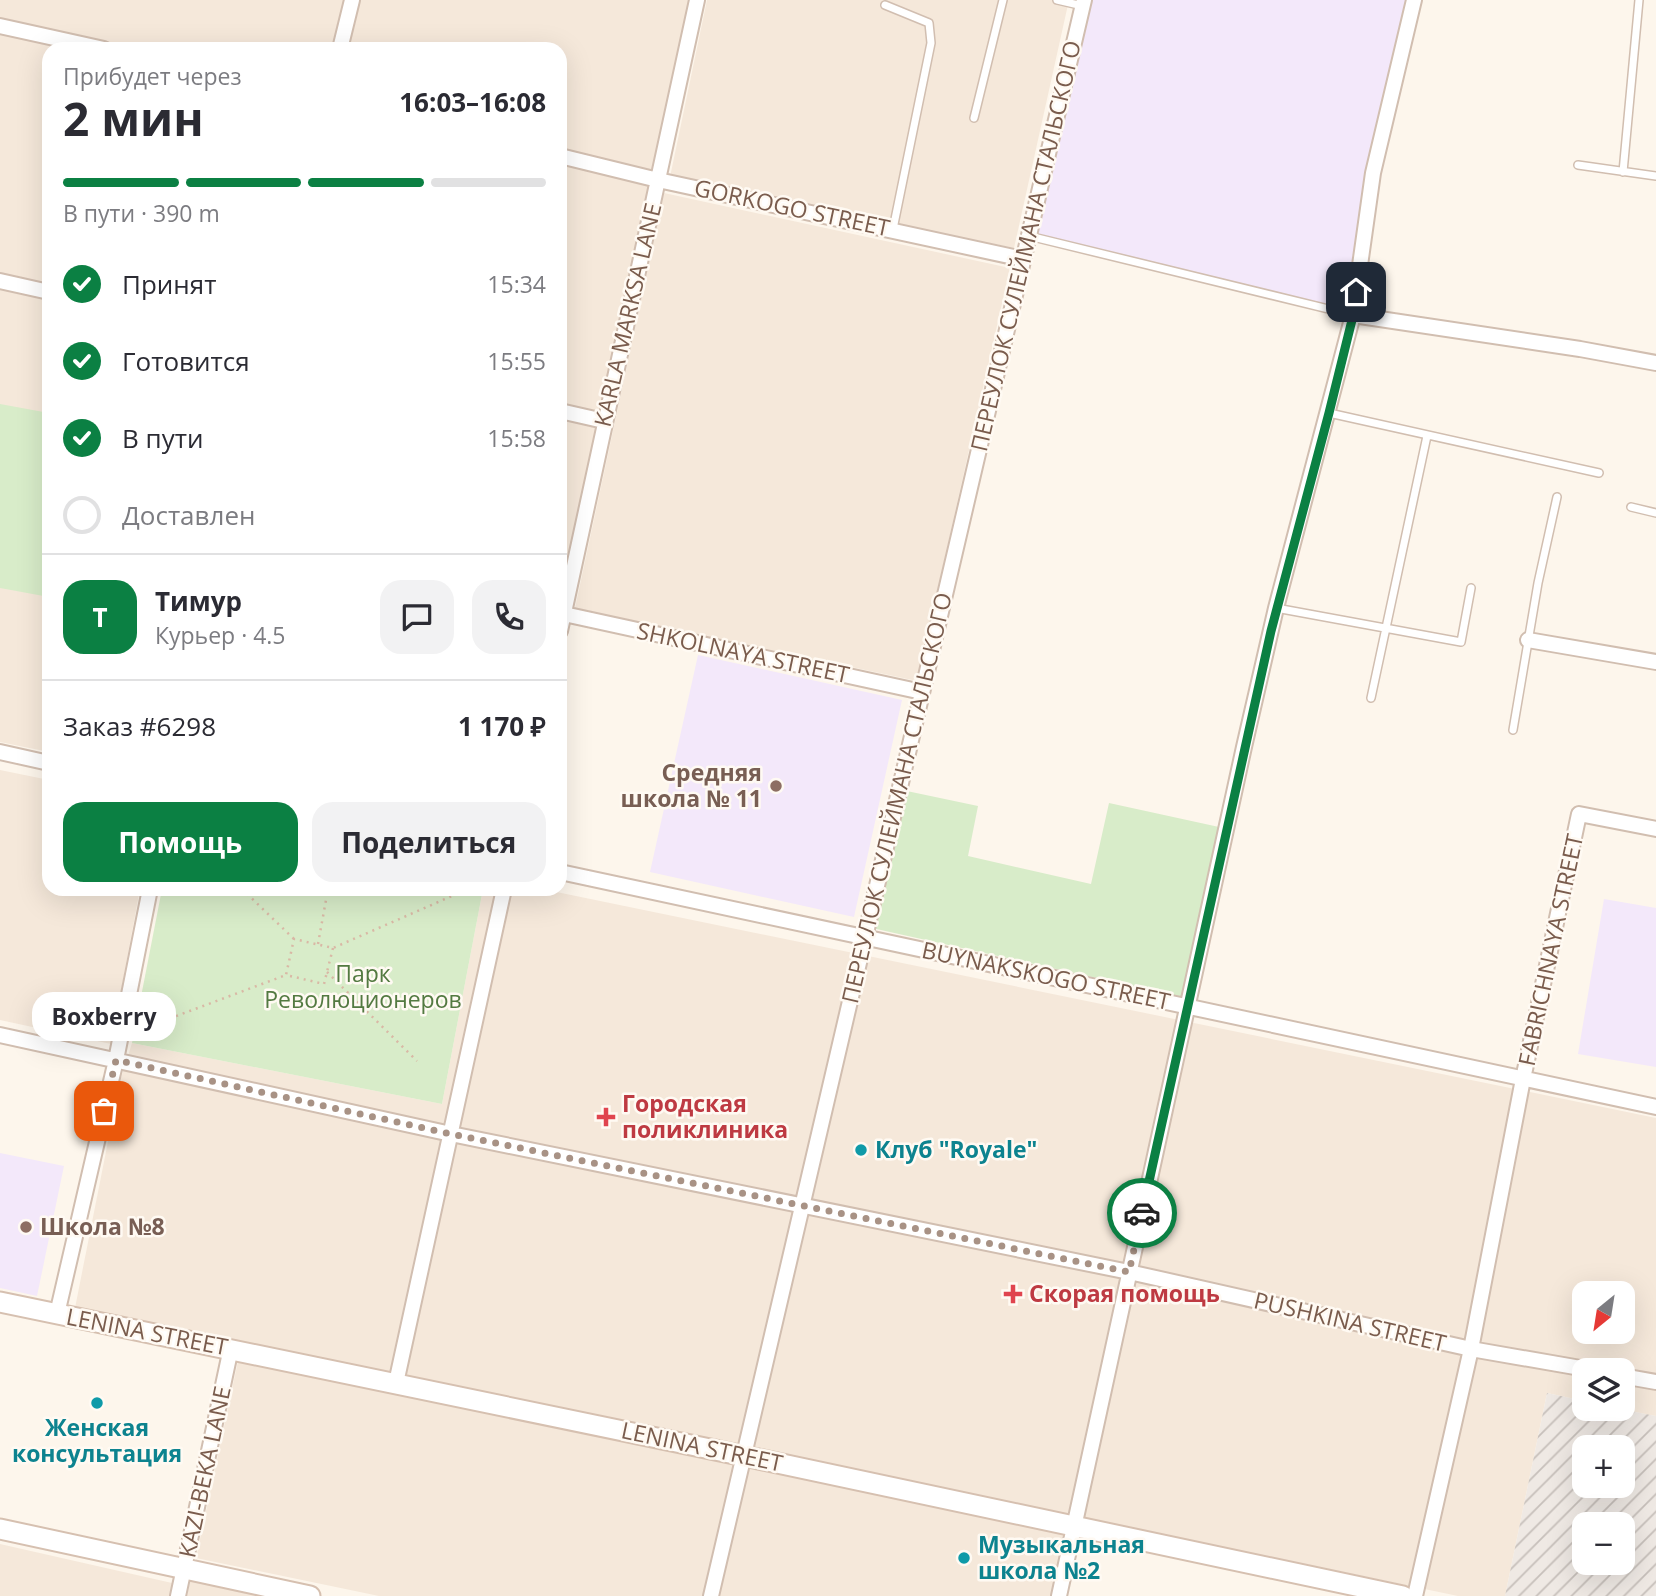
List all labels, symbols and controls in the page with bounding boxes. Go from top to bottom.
street label: ПЕРЕУЛОК СУЛЕЙМАНА СТАЛЬСКОГО [962,37,1088,454]
text: Прибудет через [63,60,242,92]
text: 16:03–16:08 [399,84,546,120]
text: 2 мин [63,87,204,149]
street label: GORKOGO STREET [692,171,893,243]
text: В пути · 390 m [63,197,220,229]
street label: KARLA MARKSA LANE [586,200,668,430]
pin [1326,262,1386,322]
icon: check [63,265,101,303]
text: Принят [122,266,216,302]
text: 15:34 [487,268,546,300]
icon: home [1337,273,1375,311]
icon: check [63,342,101,380]
text: Готовится [122,343,250,379]
text: 15:55 [487,345,546,377]
icon: check [63,419,101,457]
text: В пути [122,420,203,456]
text: 15:58 [487,422,546,454]
text: Доставлен [122,497,255,533]
button: chat [380,580,454,654]
button: phone [472,580,546,654]
text: Тимур [155,583,242,619]
street label: ПЕРЕУЛОК СУЛЕЙМАНА СТАЛЬСКОГО [833,589,959,1006]
text: Т [92,599,108,635]
street label: SHKOLNAYA STREET [634,614,853,690]
text: Курьер · 4.5 [155,619,286,651]
text: Заказ #6298 [63,708,216,744]
text: 1 170 ₽ [458,708,546,744]
place label: Средняя школа № 11 [621,756,762,814]
marker: Средняя школа № 11 [768,778,784,794]
button: Помощь [63,802,298,882]
button: Поделиться [312,802,546,882]
street label: FABRICHNAYA STREET [1510,831,1590,1069]
street label: BUYNAKSKOGO STREET [919,933,1174,1017]
park label: Парк Революционеров [264,957,462,1015]
callout: Boxberry [32,992,176,1041]
text: Boxberry [51,1000,157,1032]
pin [74,1081,134,1141]
place label: Городская поликлиника [622,1087,788,1145]
icon: bag [85,1092,123,1130]
marker: Городская поликлиника [596,1107,616,1127]
place label: Клуб "Royale" [875,1133,1037,1165]
marker: Клуб "Royale" [853,1142,869,1158]
courier [1107,1178,1177,1248]
icon: car [1123,1194,1161,1232]
place label: Школа №8 [40,1210,165,1242]
marker: Школа №8 [18,1219,34,1235]
place label: Скорая помощь [1029,1277,1220,1309]
north arrow [1572,1281,1634,1344]
map controls [1572,1281,1635,1575]
street label: PUSHKINA STREET [1251,1283,1450,1359]
marker: Скорая помощь [1003,1284,1023,1304]
street label: LENINA STREET [64,1300,231,1362]
button: layers [1572,1358,1635,1421]
street label: KAZI-BEKA LANE [170,1383,238,1560]
marker: Женская консультация [89,1395,105,1411]
place label: Женская консультация [12,1411,182,1469]
street label: LENINA STREET [619,1413,786,1479]
button: + [1572,1435,1635,1498]
button: − [1572,1512,1635,1575]
place label: Музыкальная школа №2 [978,1528,1145,1586]
marker: Музыкальная школа №2 [956,1550,972,1566]

